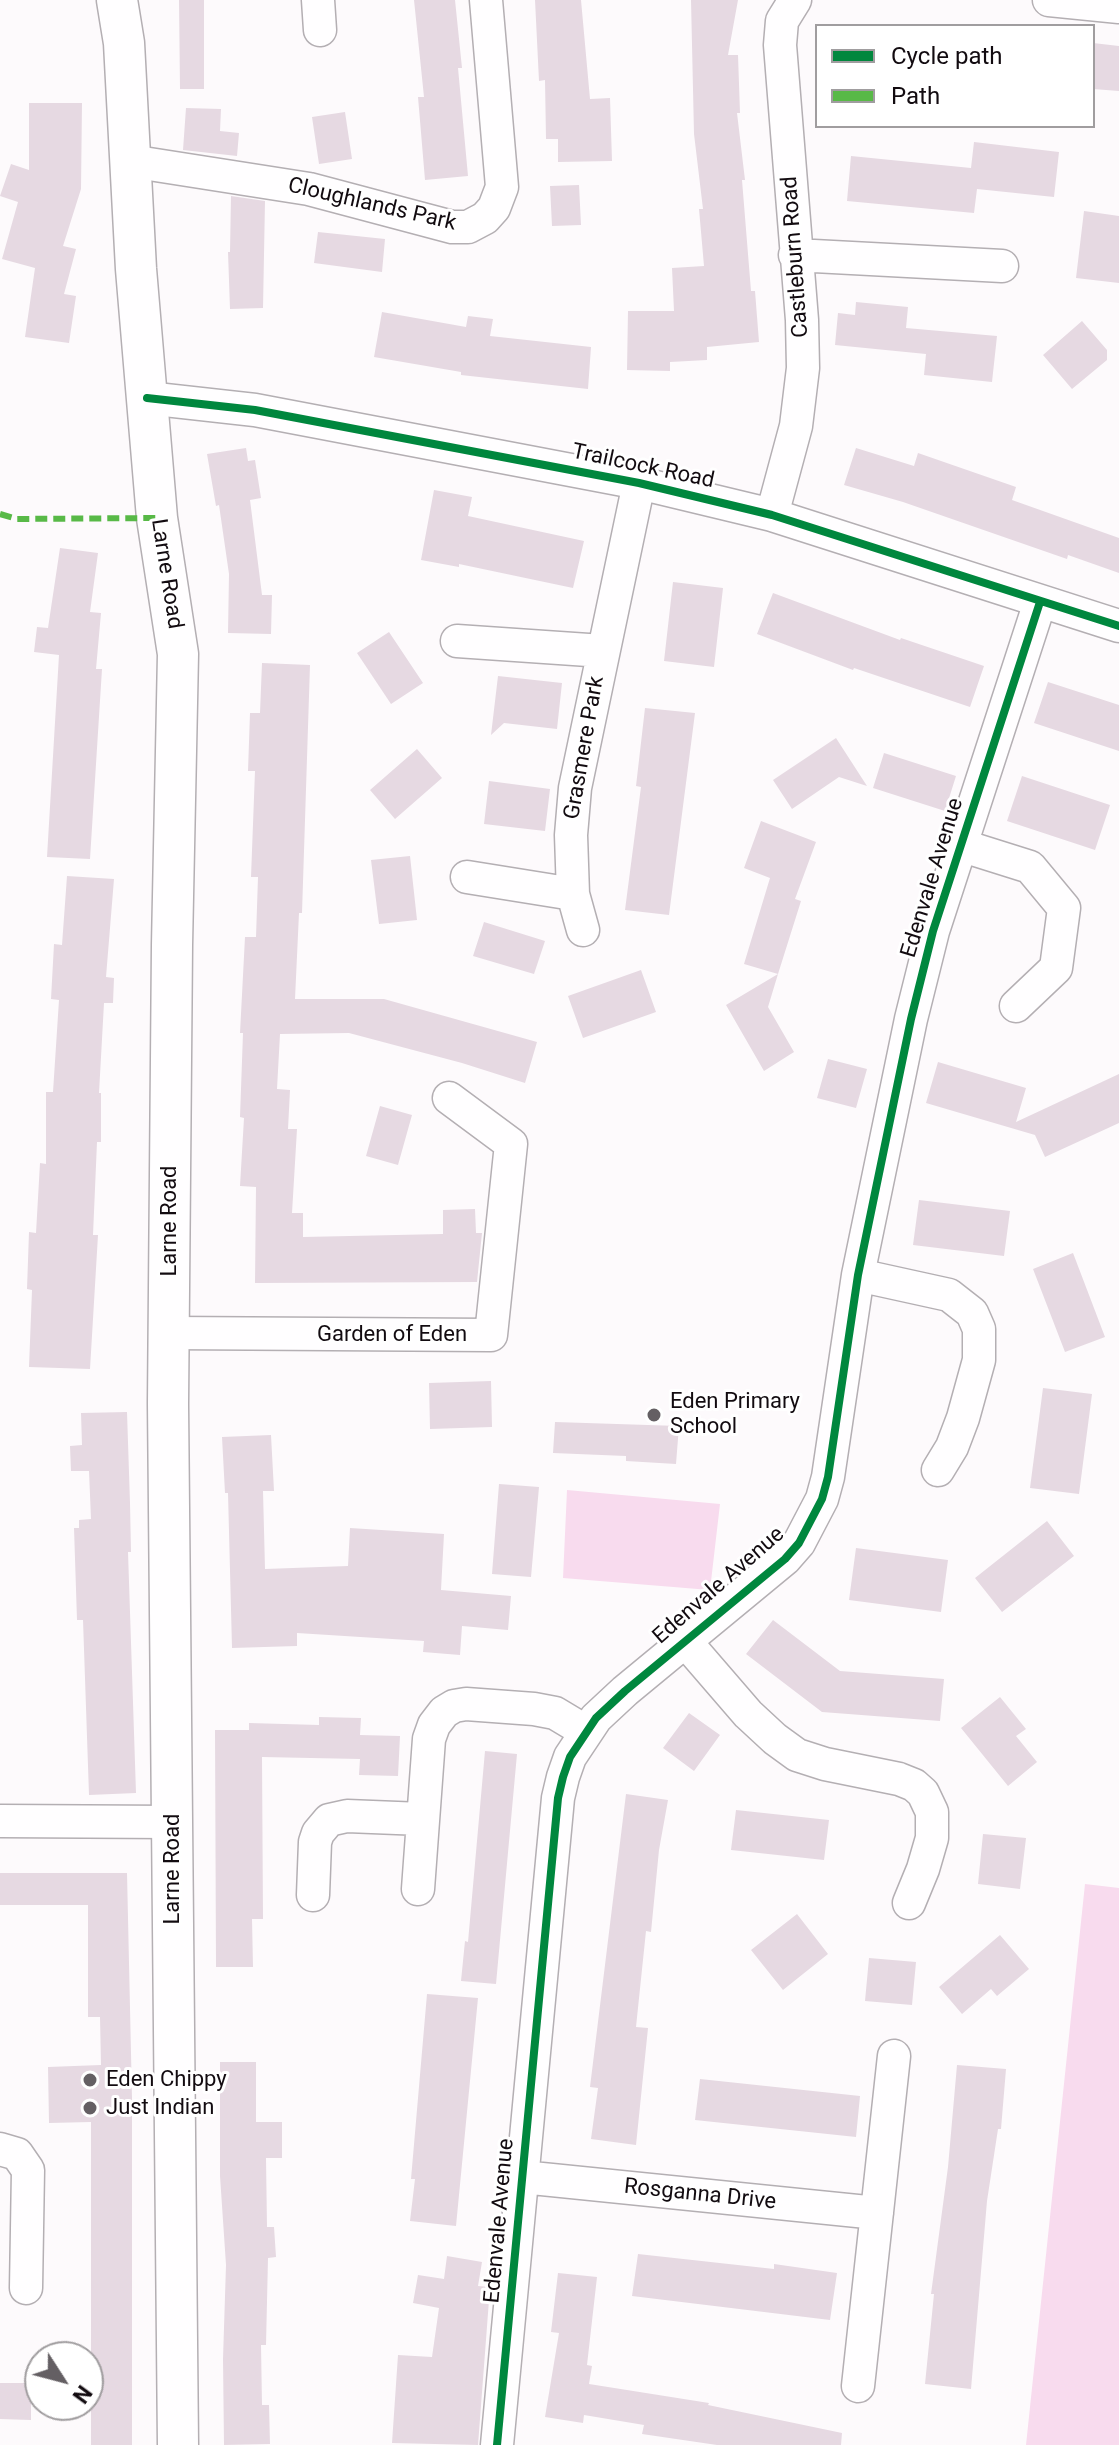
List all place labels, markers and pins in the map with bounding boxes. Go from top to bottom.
place label: Eden Primary School [670,1389,800,1440]
marker: Eden Primary School [645,1406,663,1424]
place label: Eden Chippy [106,2067,227,2093]
marker: Eden Chippy [81,2071,99,2089]
place label: Just Indian [106,2095,214,2121]
marker: Just Indian [81,2099,99,2117]

